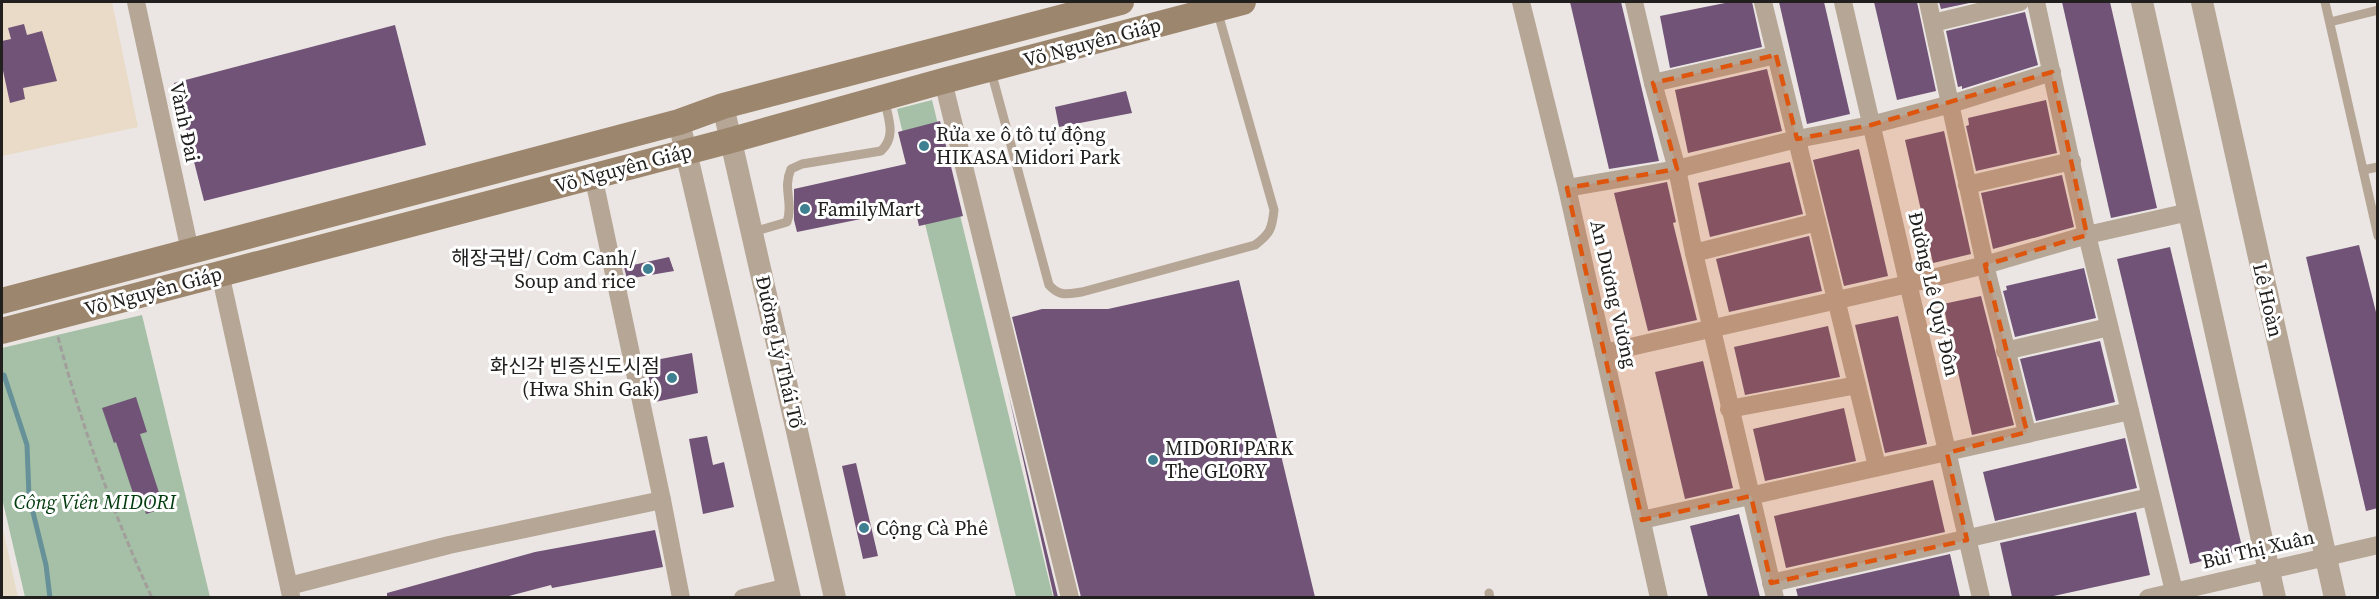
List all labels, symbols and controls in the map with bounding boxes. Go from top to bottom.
street label: Võ Nguyên Giáp [1020,10,1164,74]
street label: Vành Đai [163,79,207,165]
place label: Rửa xe ô tô tự động HIKASA Midori Park [936,120,1120,171]
street label: Võ Nguyên Giáp [551,136,695,200]
marker: Rửa xe ô tô tự động HIKASA Midori Park [917,139,931,153]
place label: FamilyMart [817,195,921,223]
marker: FamilyMart [798,202,812,216]
street label: Đường Lê Quý Đôn [1901,209,1967,379]
street label: An Dương Vương [1583,217,1645,371]
place label: 해장국밥/ Cơm Canh/ Soup and rice [451,244,636,295]
street label: Võ Nguyên Giáp [81,259,225,323]
street label: Lê Hoàn [2246,260,2290,340]
marker: 해장국밥/ Cơm Canh/ Soup and rice [641,262,655,276]
street label: Đường Lý Thái Tổ [749,273,811,431]
place label: 화신각 빈증신도시점 (Hwa Shin Gak) [490,352,660,403]
marker: 화신각 빈증신도시점 (Hwa Shin Gak) [665,371,679,385]
place label: MIDORI PARK The GLORY [1165,434,1294,485]
marker: MIDORI PARK The GLORY [1146,453,1160,467]
park label: Công Viên MIDORI [14,488,177,516]
place label: Cộng Cà Phê [876,514,988,542]
marker: Cộng Cà Phê [857,521,871,535]
street label: Bùi Thị Xuân [2199,522,2317,576]

